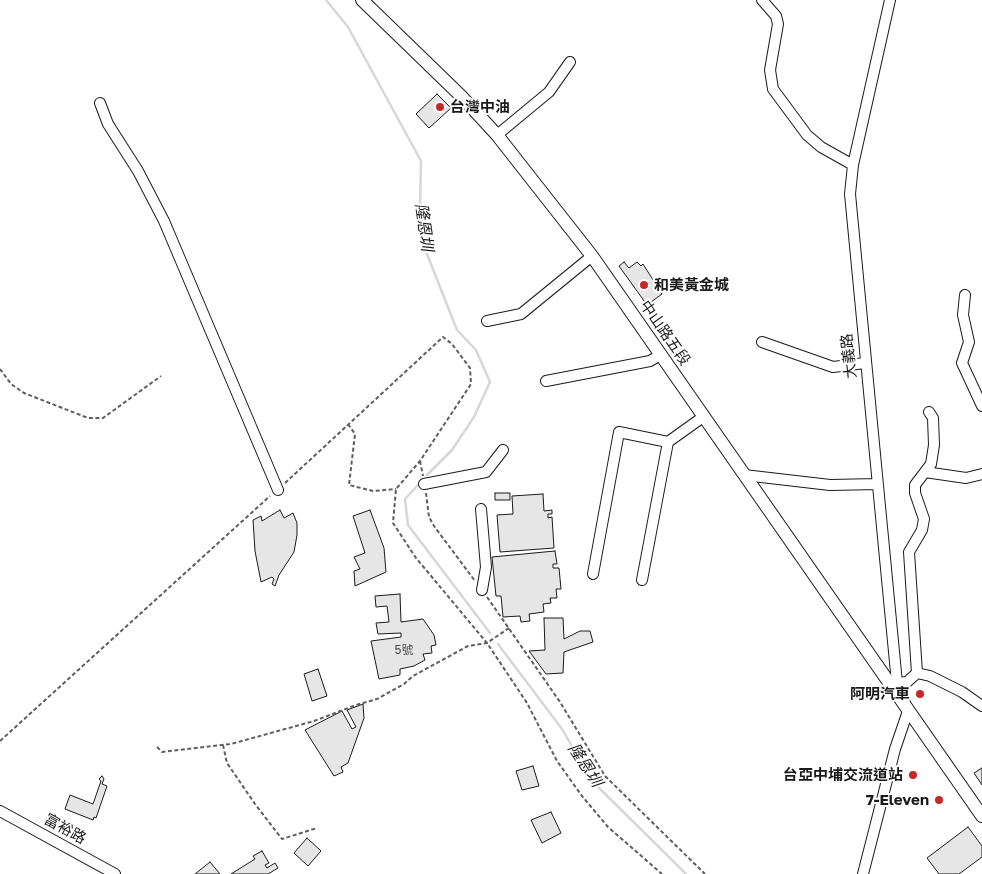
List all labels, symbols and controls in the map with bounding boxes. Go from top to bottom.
place label: 台灣中油 [450,98,510,116]
marker: 台灣中油 [434,101,446,113]
water label: 隆恩圳 [411,202,437,252]
place label: 和美黃金城 [654,276,729,294]
marker: 和美黃金城 [638,279,650,291]
street label: 中山路五段 [636,297,694,369]
street label: 大義路 [838,333,860,379]
house number: 5號 [395,643,413,657]
place label: 阿明汽車 [850,685,910,703]
marker: 阿明汽車 [914,688,926,700]
water label: 隆恩圳 [564,740,606,790]
place label: 台亞中埔交流道站 [783,766,903,784]
marker: 台亞中埔交流道站 [907,769,919,781]
place label: 7-Eleven [866,791,929,809]
marker: 7-Eleven [933,794,945,806]
street label: 富裕路 [41,810,89,848]

